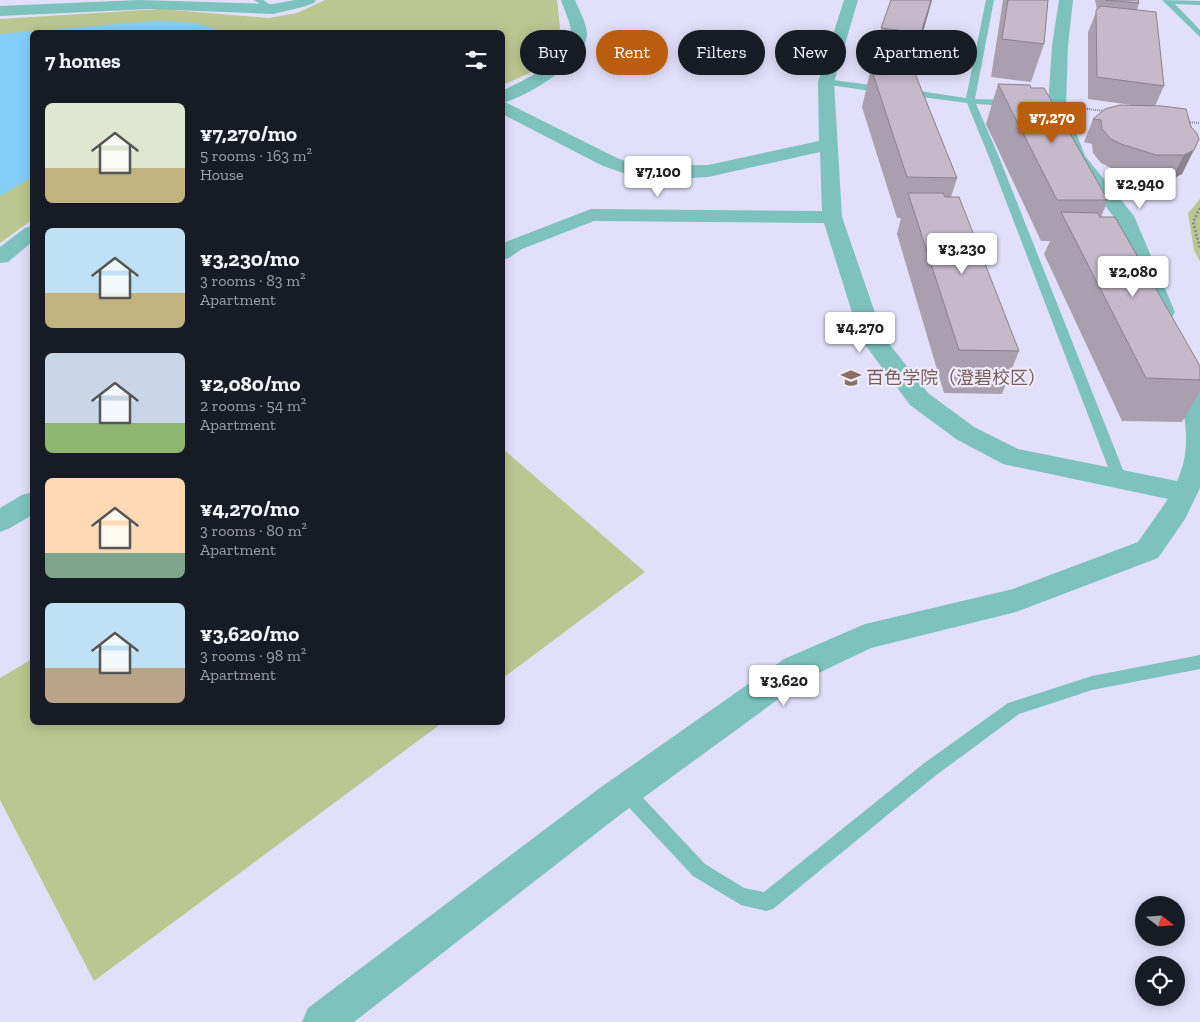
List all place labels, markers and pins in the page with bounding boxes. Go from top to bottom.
pin: ¥7,270 [1011,102,1093,144]
pin: ¥7,100 [617,156,699,198]
pin: ¥2,940 [1099,168,1181,210]
pin: ¥3,230 [921,232,1003,275]
pin: ¥2,080 [1092,256,1174,298]
pin: ¥4,270 [819,312,901,354]
school or university icon: 百色学院（澄碧校区） [840,367,862,389]
place label: 百色学院（澄碧校区） [866,367,1046,389]
pin: ¥3,620 [743,664,825,707]

